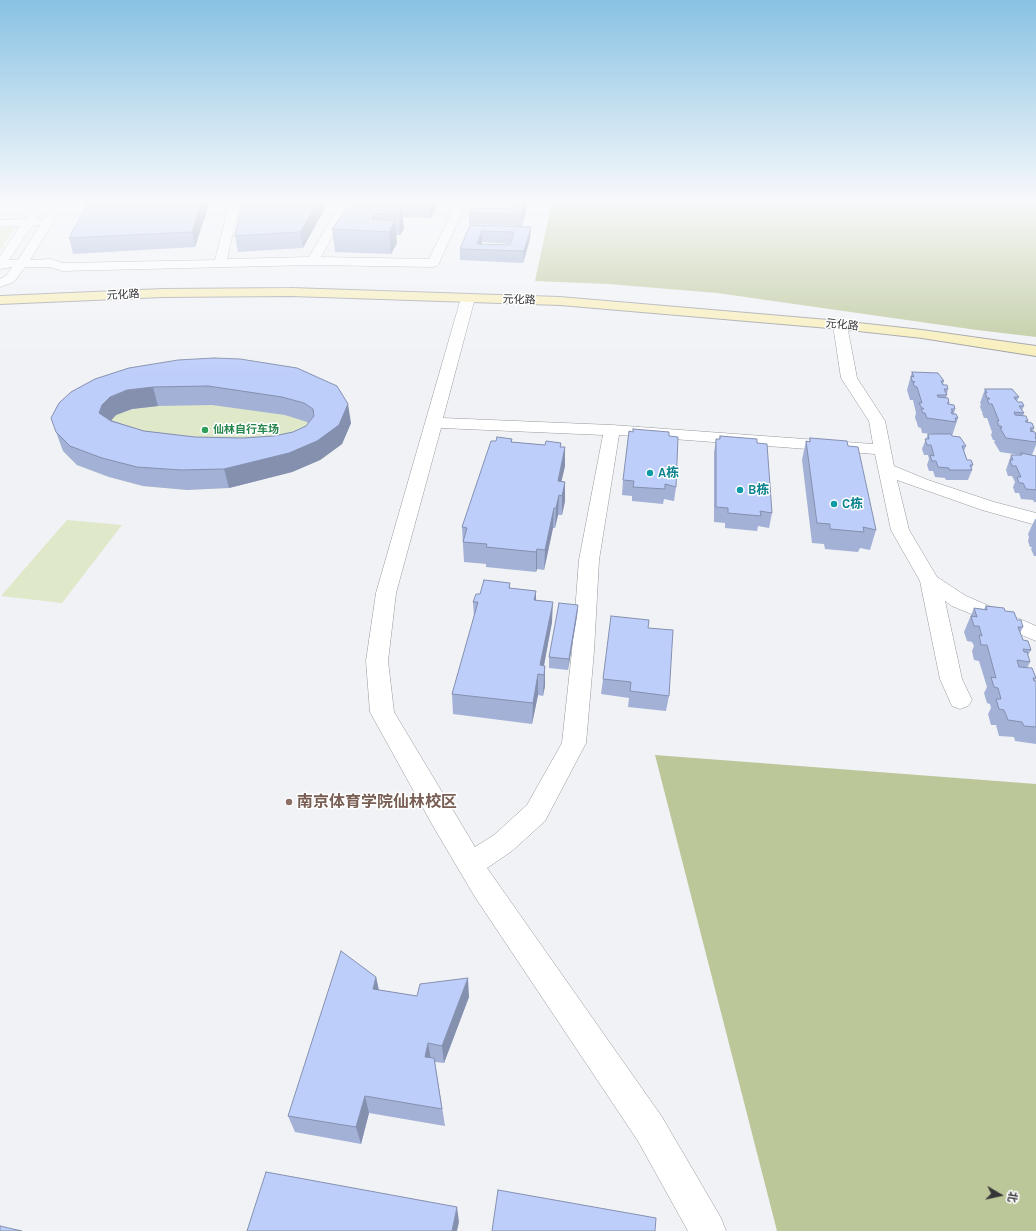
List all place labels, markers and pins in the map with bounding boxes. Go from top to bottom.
place label: 仙林自行车场 [213,423,279,437]
marker: 仙林自行车场 [200,425,210,435]
place label: A栋 [658,465,679,481]
marker: A栋 [645,468,655,478]
place label: B栋 [748,482,769,498]
marker: B栋 [735,485,745,495]
place label: C栋 [842,496,863,512]
marker: C栋 [829,499,839,509]
place label: 南京体育学院仙林校区 [297,792,457,812]
marker: 南京体育学院仙林校区 [284,797,294,807]

